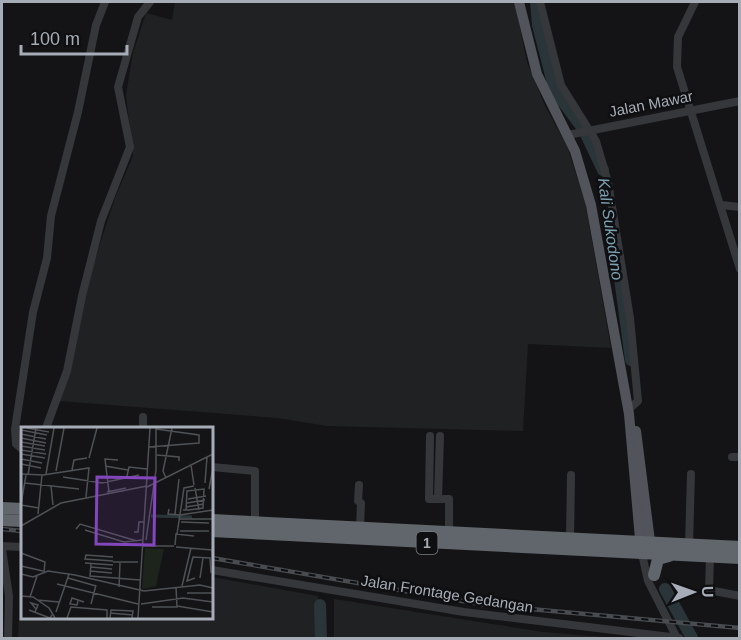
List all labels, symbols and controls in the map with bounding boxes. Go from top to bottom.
scale bar [21,18,128,56]
text: 100 m [30,29,80,49]
street label: Jalan Mawar [608,87,694,120]
water label: Kali Sukodono [595,177,626,281]
inset map [21,427,213,619]
road number: 1 [416,532,438,554]
north arrow [663,562,723,622]
street label: Jalan Frontage Gedangan [360,571,534,616]
text: U [699,586,716,598]

